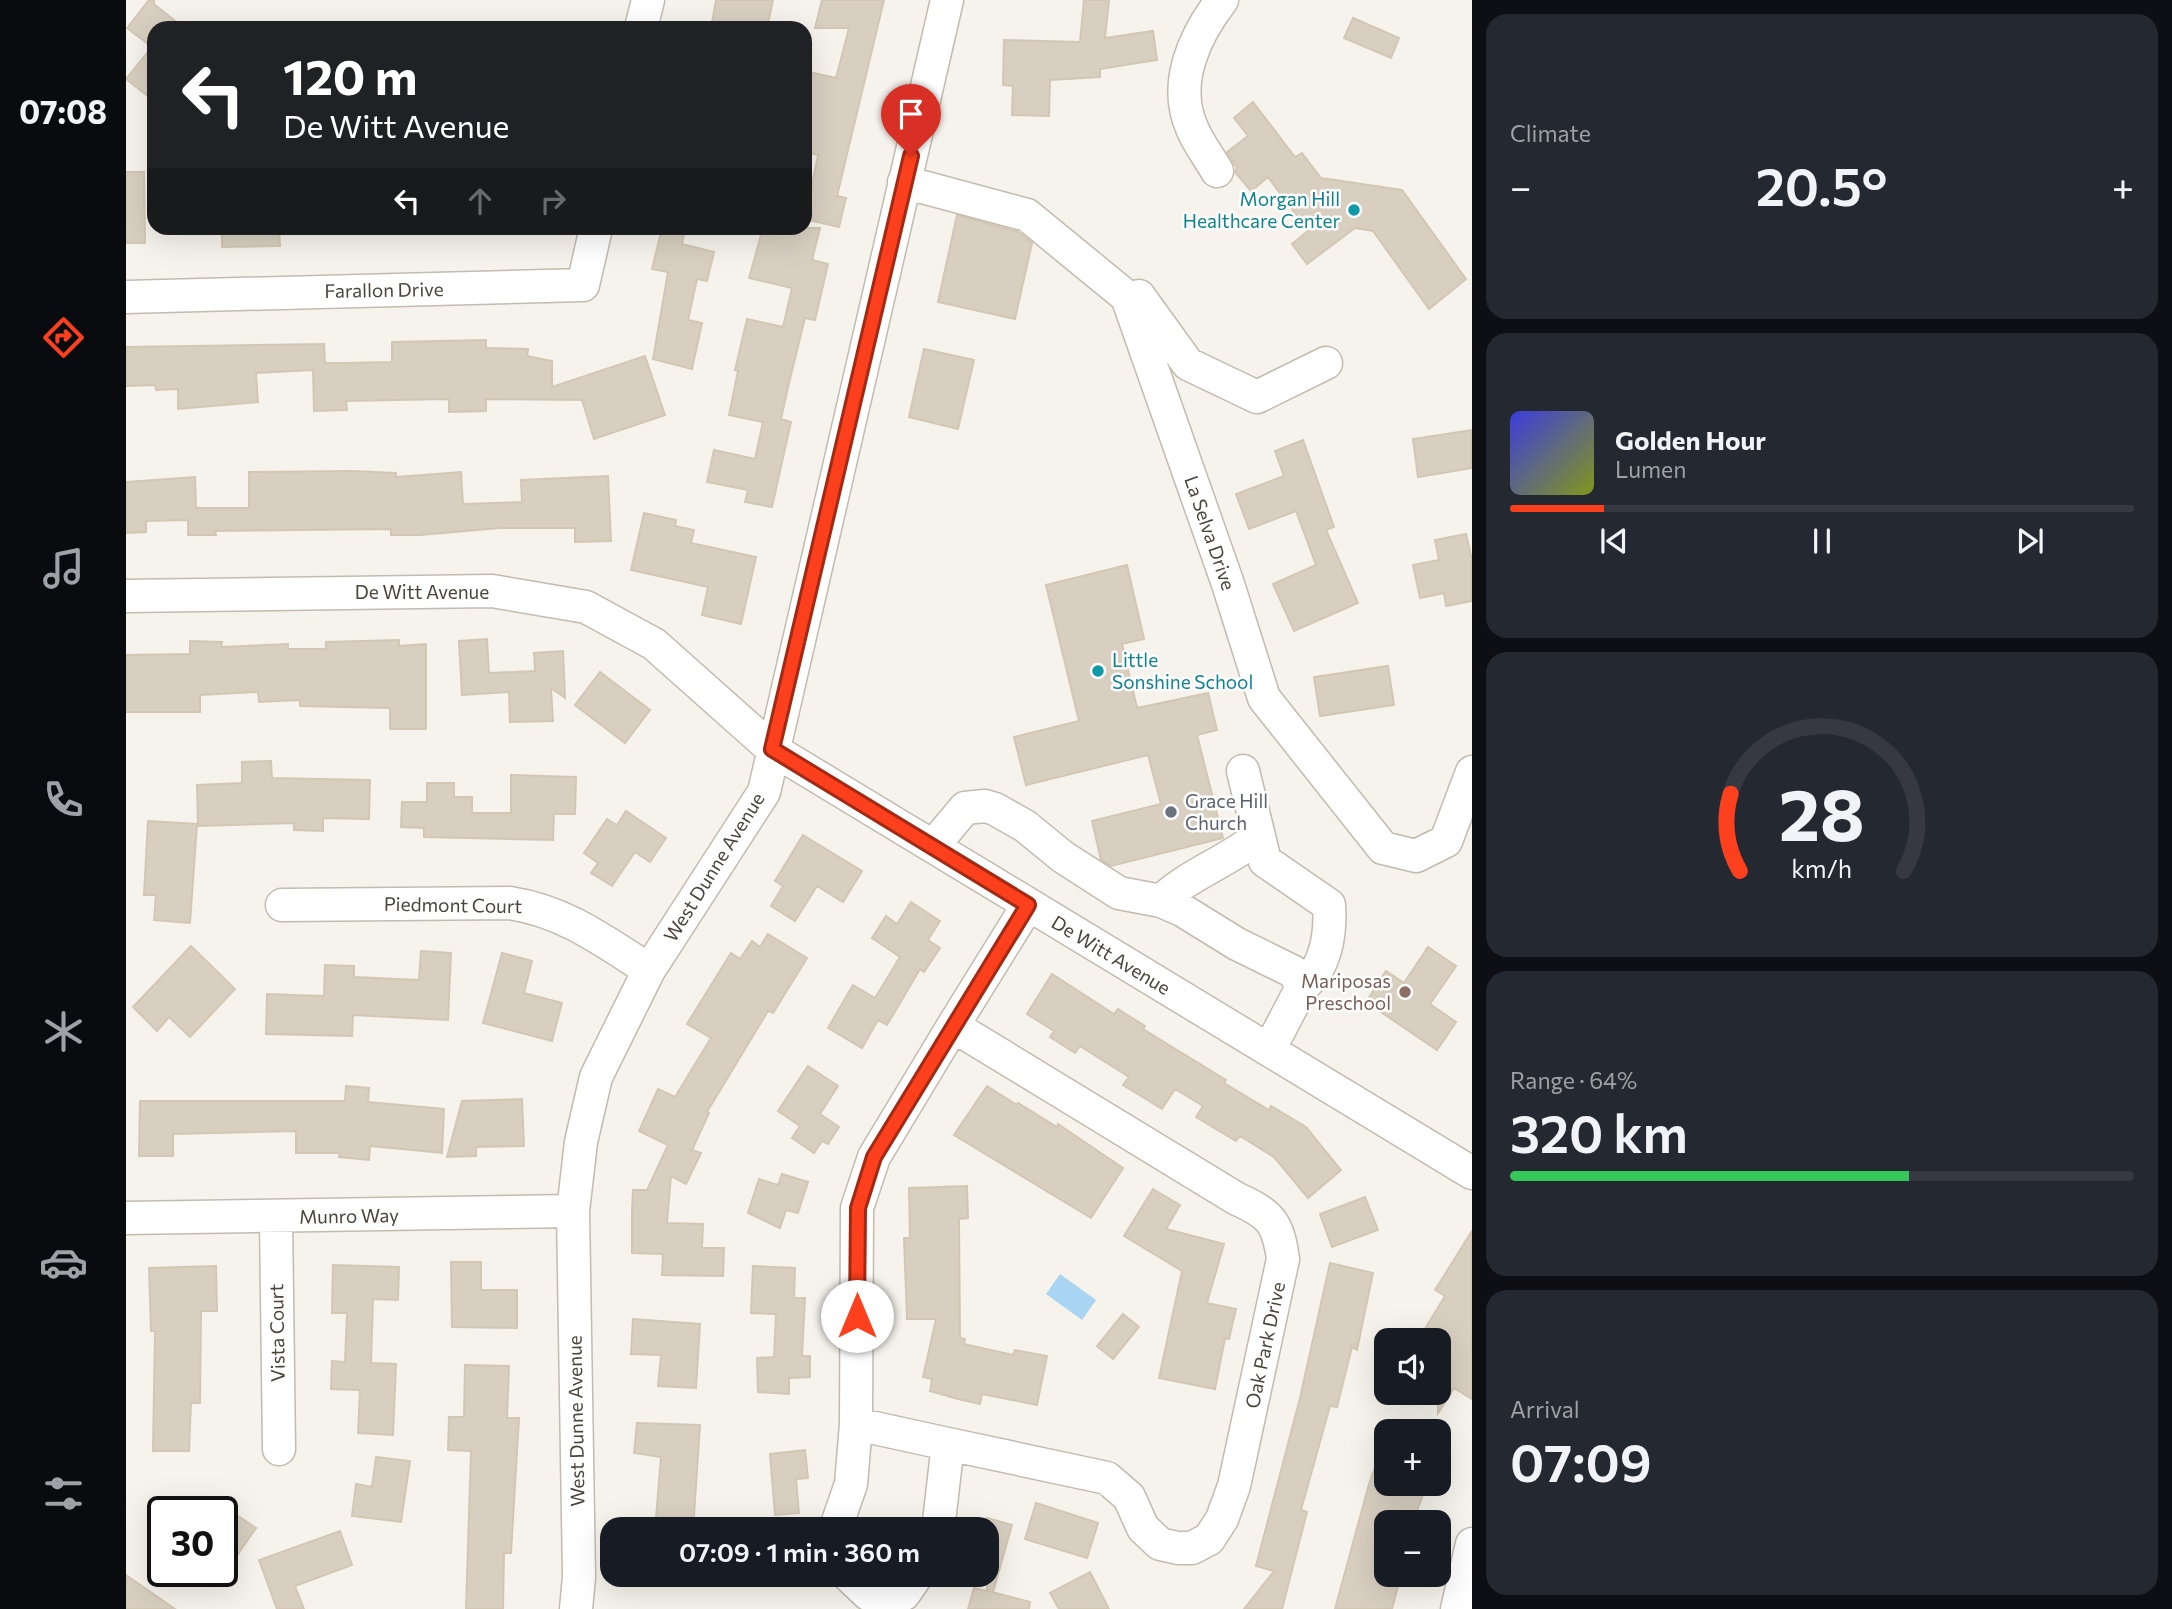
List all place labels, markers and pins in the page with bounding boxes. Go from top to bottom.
pin [881,84,941,156]
place label: Morgan Hill Healthcare Center [1183,187,1340,232]
marker: Morgan Hill Healthcare Center [1346,202,1362,218]
place label: Little Sonshine School [1112,648,1253,693]
marker: Little Sonshine School [1090,663,1106,679]
place label: Grace Hill Church [1185,789,1268,834]
marker: Grace Hill Church [1163,804,1179,820]
place label: Mariposas Preschool [1301,969,1391,1014]
marker: Mariposas Preschool [1397,984,1413,1000]

